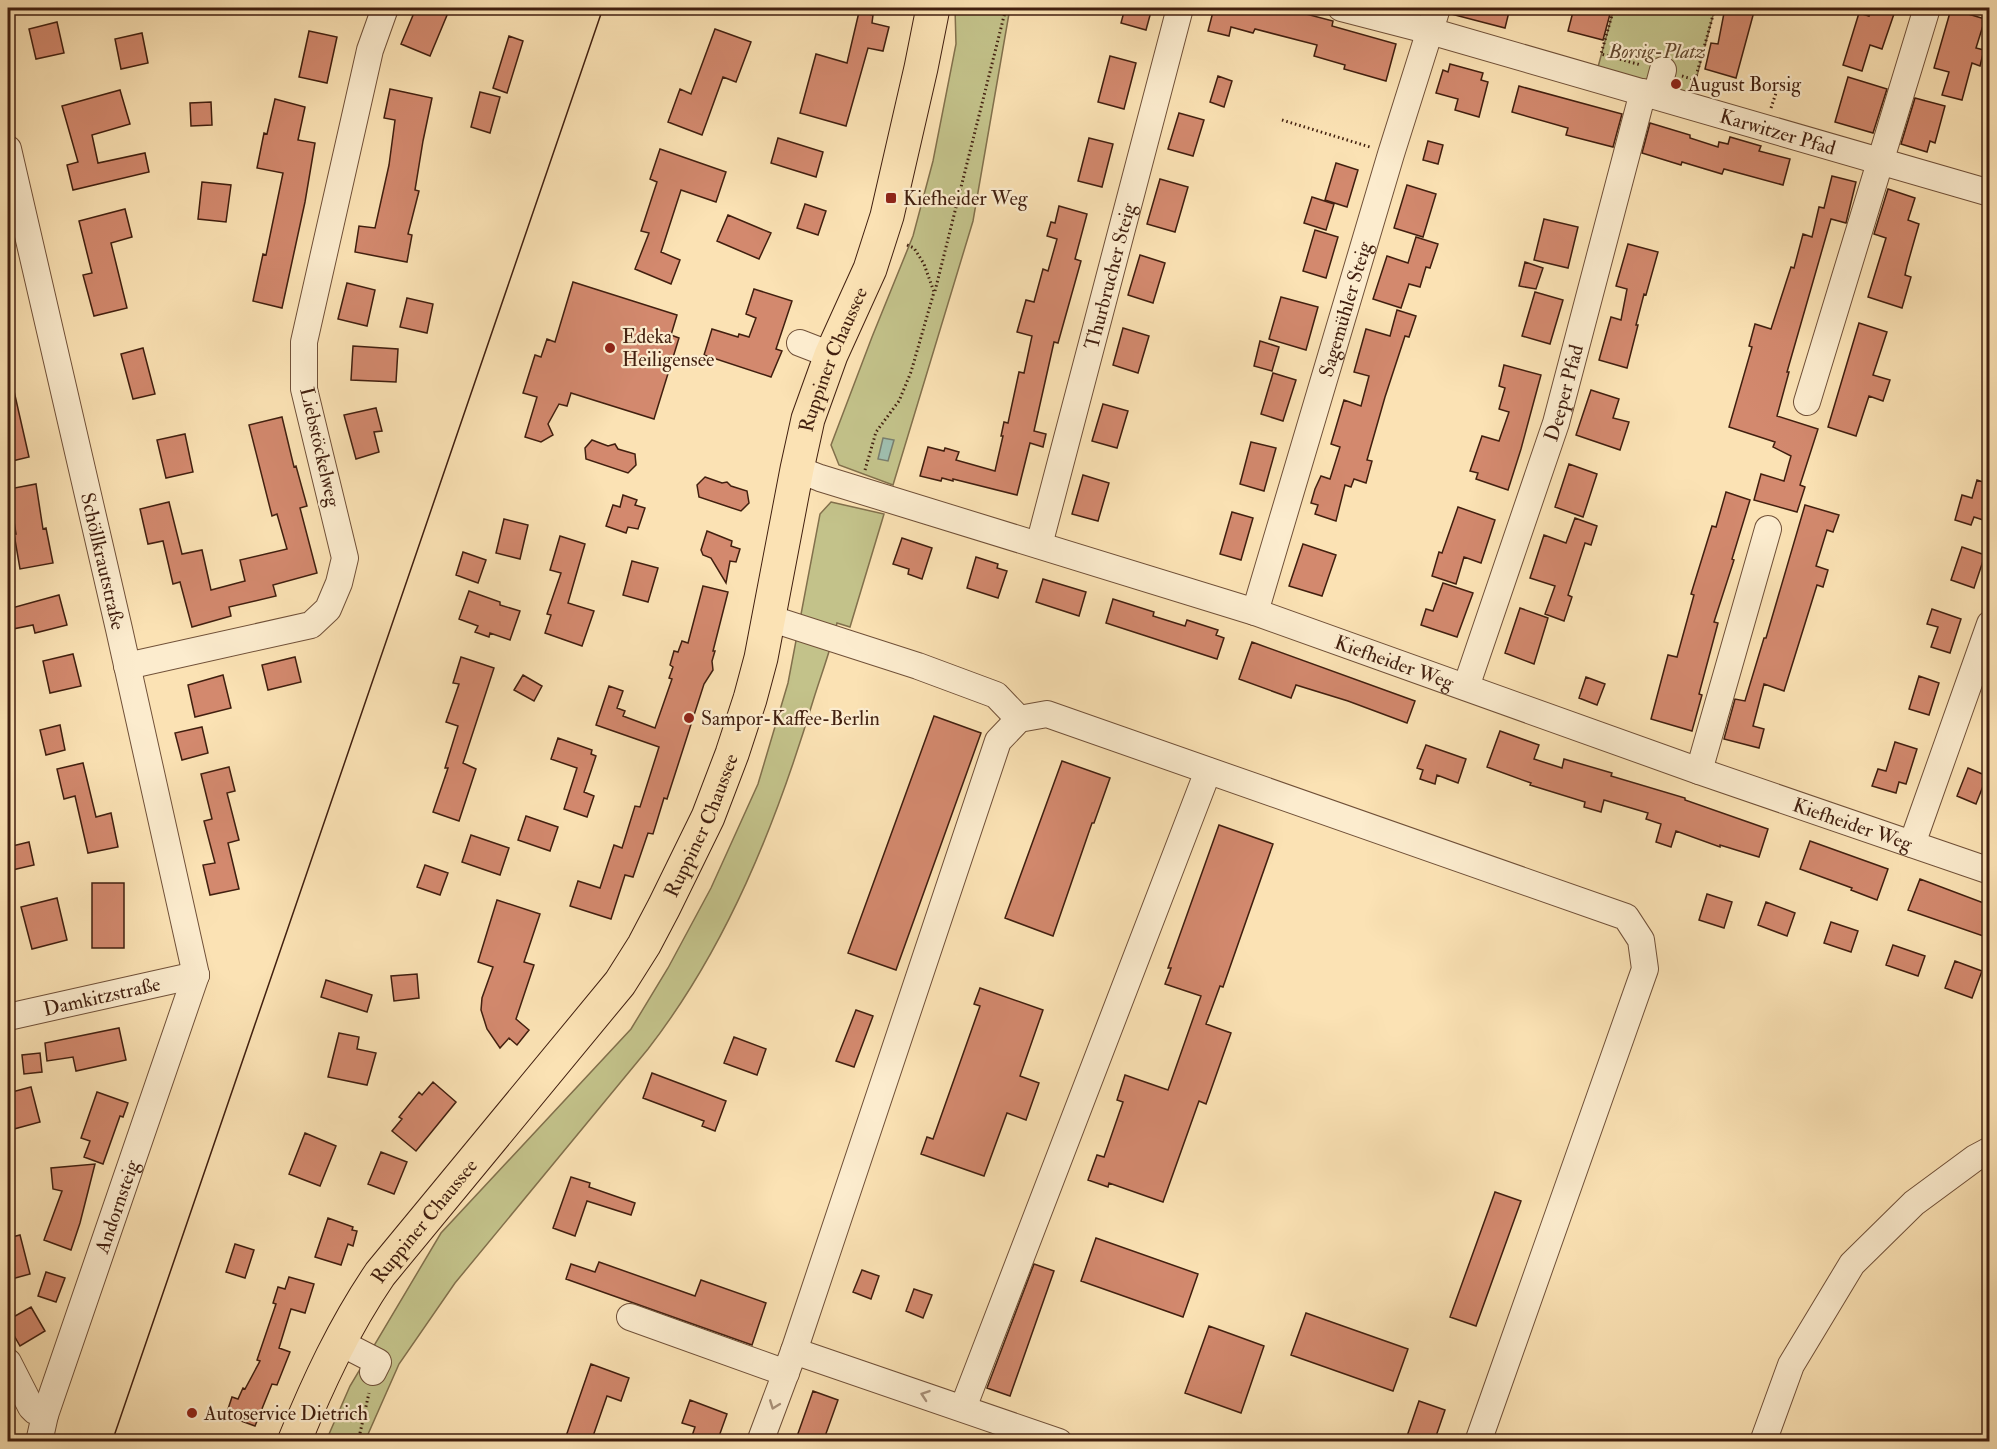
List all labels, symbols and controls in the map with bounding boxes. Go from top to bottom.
park label: Borsig-Platz [1607,39,1706,64]
place label: August Borsig [1687,72,1802,97]
marker: August Borsig [1669,77,1683,91]
street label: Karwitzer Pfad [1717,103,1839,160]
place label: Kiefheider Weg [903,186,1029,211]
marker: Kiefheider Weg [884,191,898,205]
street label: Thurbrucher Steig [1078,199,1141,352]
street label: Sagemühler Steig [1313,237,1377,380]
street label: Ruppiner Chaussee [793,283,873,434]
place label: Edeka Heiligensee [622,324,714,372]
marker: Edeka Heiligensee [603,341,617,355]
street label: Deeper Pfad [1538,342,1589,445]
street label: Liebstöckelweg [294,385,346,510]
street label: Schöllkrautstraße [75,490,131,632]
street label: Kiefheider Weg [1332,629,1458,695]
place label: Sampor-Kaffee-Berlin [701,706,880,732]
marker: Sampor-Kaffee-Berlin [682,711,696,725]
street label: Ruppiner Chaussee [658,750,743,901]
street label: Kiefheider Weg [1790,792,1917,856]
street label: Damkitzstraße [41,971,163,1021]
street label: Ruppiner Chaussee [365,1153,483,1288]
street label: Andornsteig [89,1156,144,1258]
one-way arrow [920,1390,930,1403]
one-way arrow [768,1399,781,1410]
place label: Autoservice Dietrich [203,1401,368,1426]
marker: Autoservice Dietrich [185,1406,199,1420]

